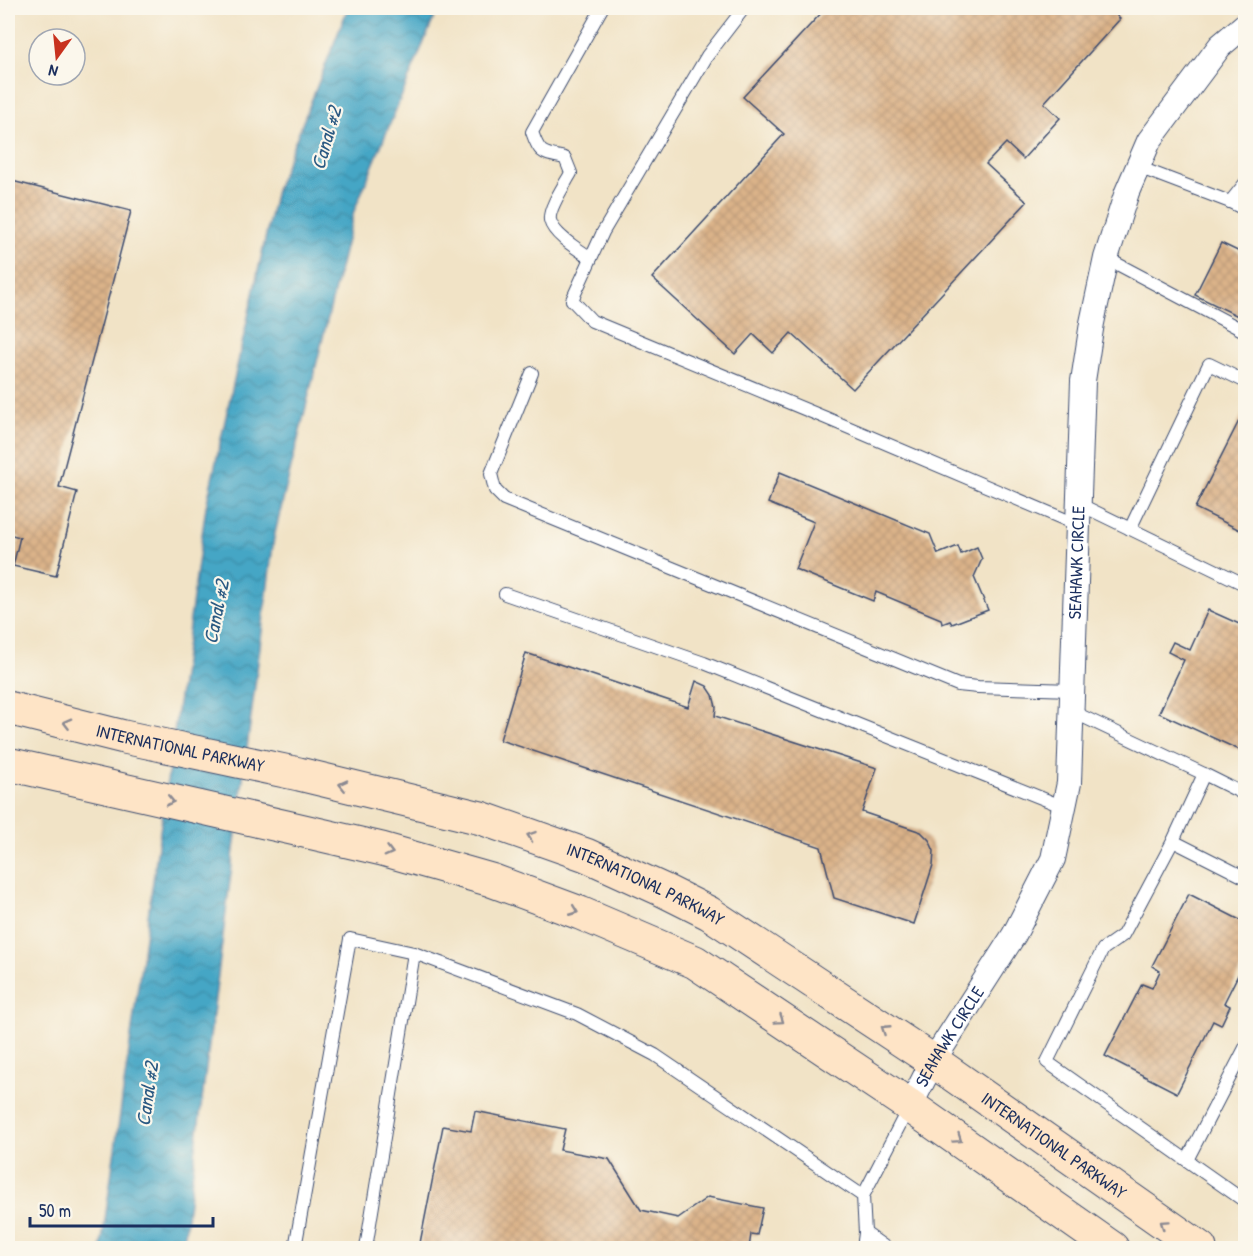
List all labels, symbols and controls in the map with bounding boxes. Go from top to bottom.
north arrow [27,27,87,87]
text: N [46,60,60,83]
water label: Canal #2 [304,102,348,172]
street label: SEAHAWK CIRCLE [1062,505,1091,620]
water label: Canal #2 [196,576,235,646]
one-way arrow [62,718,72,731]
street label: INTERNATIONAL PARKWAY [94,718,267,778]
one-way arrow [338,779,348,792]
one-way arrow [165,794,175,807]
one-way arrow [526,830,537,843]
street label: INTERNATIONAL PARKWAY [563,836,729,932]
one-way arrow [384,844,394,857]
one-way arrow [568,904,579,916]
street label: SEAHAWK CIRCLE [909,981,990,1091]
one-way arrow [774,1012,785,1023]
one-way arrow [880,1025,891,1036]
water label: Canal #2 [129,1059,165,1128]
street label: INTERNATIONAL PARKWAY [977,1086,1132,1205]
one-way arrow [951,1132,962,1143]
scale bar [30,1190,213,1228]
text: 50 m [39,1198,71,1223]
one-way arrow [1160,1220,1171,1231]

